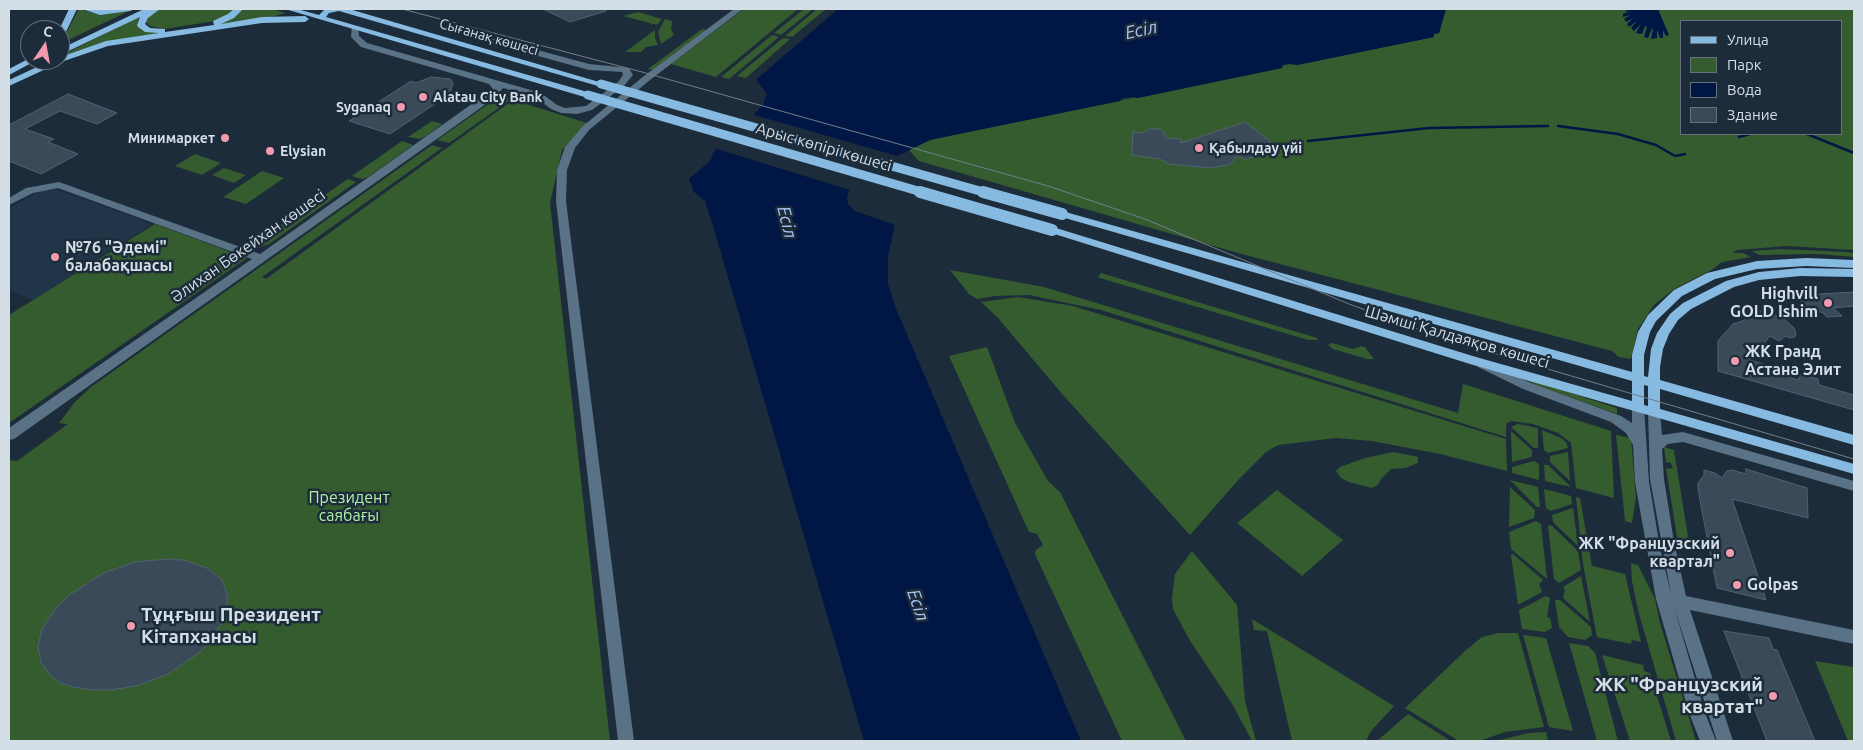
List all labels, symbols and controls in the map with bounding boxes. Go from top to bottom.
street label: Сығанақ көшесі [438,15,540,59]
water label: Есіл [1123,16,1159,44]
north arrow [20,20,70,70]
legend [1680,20,1843,135]
text: С [42,23,54,40]
text: Улица [1727,31,1769,48]
text: Парк [1727,56,1762,73]
text: Вода [1727,81,1762,98]
place label: Alatau City Bank [433,89,542,105]
marker: Alatau City Bank [417,91,429,103]
place label: Syganaq [336,99,391,115]
marker: Syganaq [395,101,407,113]
text: Здание [1727,106,1778,123]
street label: Арыс көпірі көшесі [754,118,894,176]
place label: Минимаркет [128,130,215,146]
marker: Минимаркет [219,132,231,144]
place label: Қабылдау үйі [1209,140,1302,156]
marker: Қабылдау үйі [1193,142,1205,154]
place label: Elysian [280,143,326,159]
marker: Elysian [264,145,276,157]
street label: Әлихан Бөкейхан көшесі [167,185,329,307]
water label: Есіл [773,204,801,240]
place label: №76 "Әдемі" балабақшасы [65,238,172,276]
marker: №76 "Әдемі" балабақшасы [49,251,61,263]
place label: Highvill GOLD Ishim [1730,284,1818,322]
marker: Highvill GOLD Ishim [1822,297,1834,309]
street label: Шәмші Қалдаяқов көшесі [1362,301,1552,373]
place label: ЖК Гранд Астана Элит [1745,342,1841,380]
marker: ЖК Гранд Астана Элит [1729,355,1741,367]
park label: Президент саябағы [308,488,390,526]
place label: ЖК "Французский квартал" [1579,534,1720,572]
marker: ЖК "Французский квартал" [1724,547,1736,559]
place label: Golpas [1747,575,1798,595]
marker: Golpas [1731,579,1743,591]
water label: Есіл [903,586,933,624]
place label: Тұңғыш Президент Кітапханасы [141,604,321,648]
marker: Тұңғыш Президент Кітапханасы [125,620,137,632]
place label: ЖК "Французский квартат" [1595,674,1763,718]
marker: ЖК "Французский квартат" [1767,690,1779,702]

